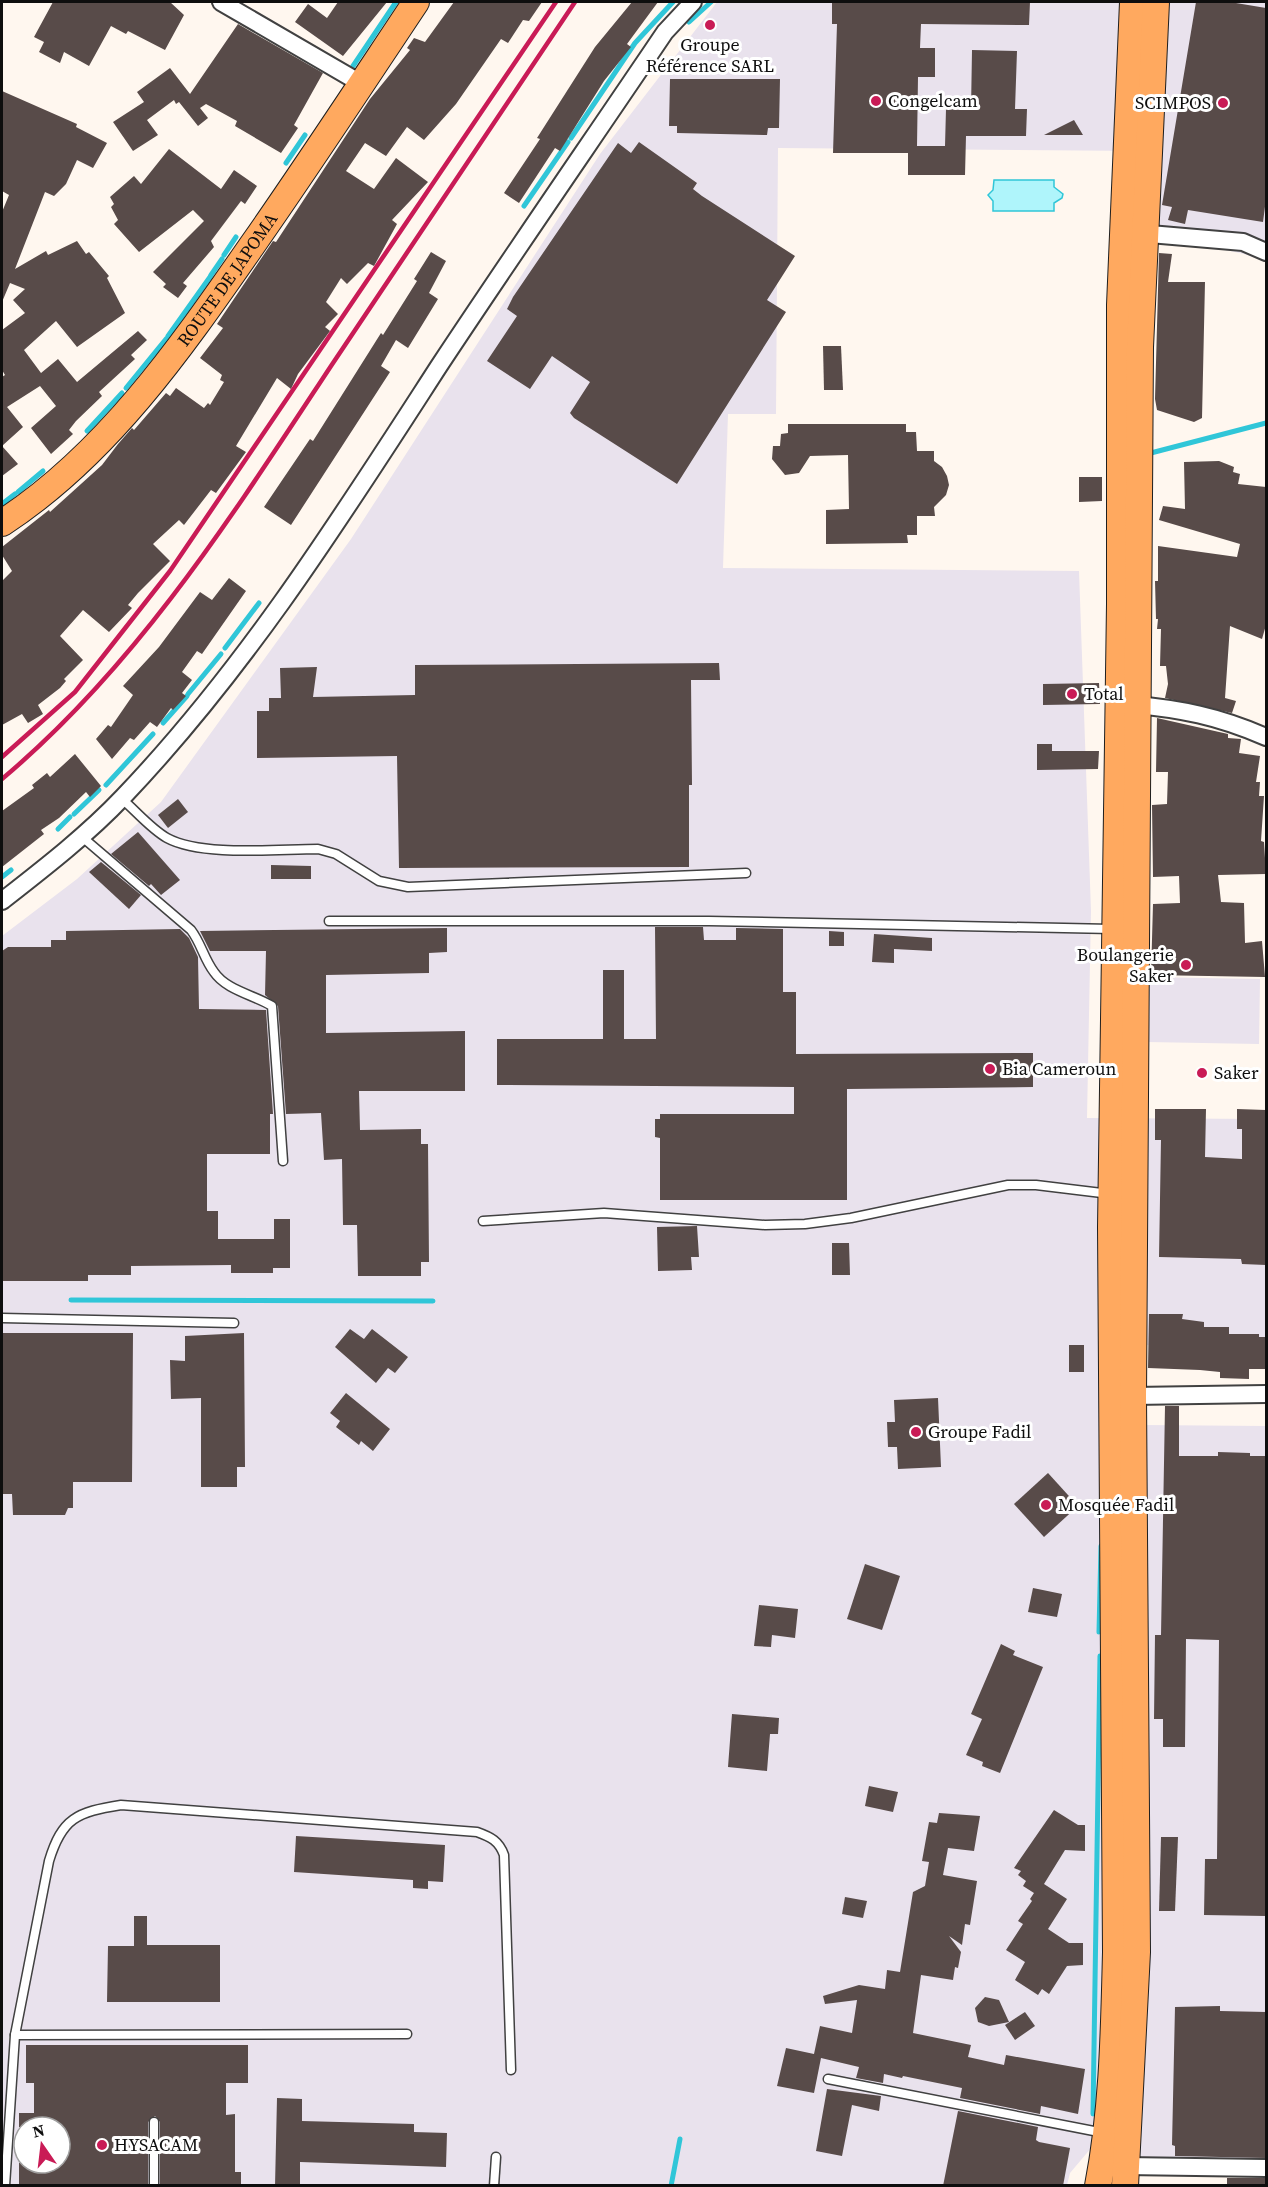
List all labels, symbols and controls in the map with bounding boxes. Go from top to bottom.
marker: Groupe Référence SARL [703,18,717,32]
place label: Groupe Référence SARL [646,32,774,78]
place label: Congelcam [888,88,978,113]
place label: SCIMPOS [1135,90,1211,115]
marker: Congelcam [869,94,883,108]
marker: SCIMPOS [1216,96,1230,110]
street label: ROUTE DE JAPOMA [171,207,283,351]
place label: Total [1084,681,1124,706]
marker: Total [1065,687,1079,701]
place label: Boulangerie Saker [1077,942,1174,988]
marker: Boulangerie Saker [1179,958,1193,972]
place label: Bia Cameroun [1002,1056,1116,1081]
place label: Saker [1214,1060,1259,1085]
marker: Bia Cameroun [983,1062,997,1076]
marker: Saker [1195,1066,1209,1080]
place label: Groupe Fadil [928,1419,1031,1444]
marker: Groupe Fadil [909,1425,923,1439]
place label: Mosquée Fadil [1058,1492,1174,1517]
marker: Mosquée Fadil [1039,1498,1053,1512]
north arrow [12,2115,72,2175]
text: N [30,2118,47,2143]
place label: HYSACAM [114,2132,198,2157]
marker: HYSACAM [95,2138,109,2152]

